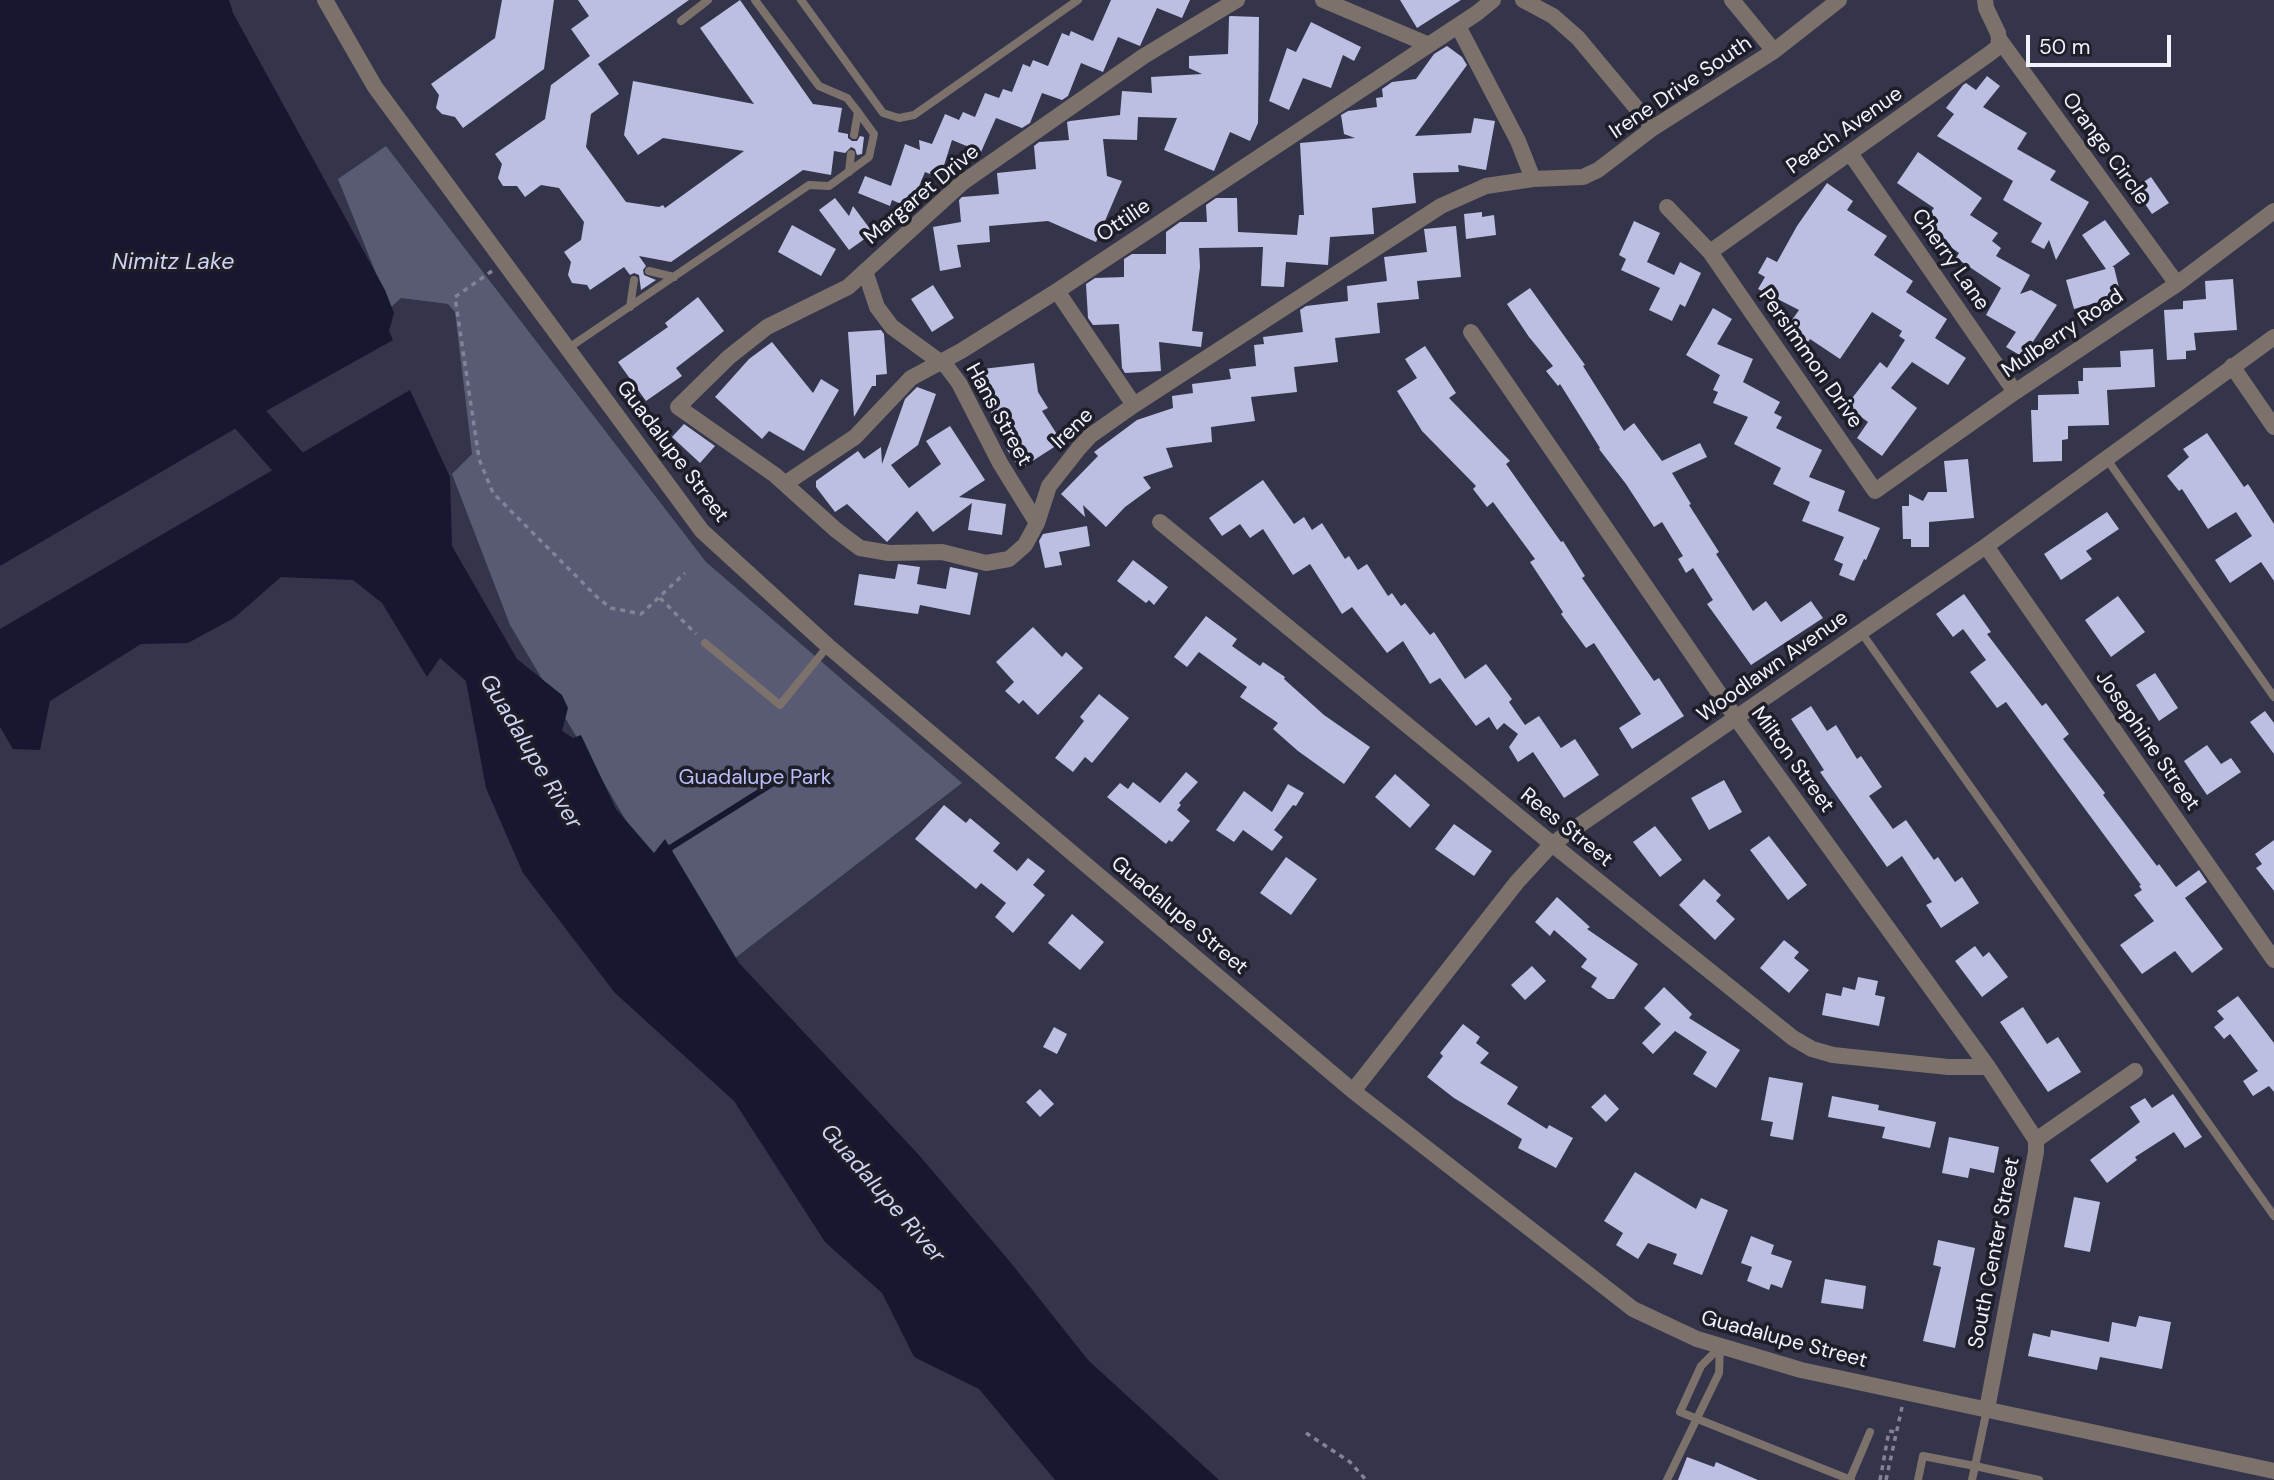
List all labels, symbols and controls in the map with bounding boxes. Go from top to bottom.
scale bar [2029,21,2174,65]
street label: Irene Drive South [1605,31,1757,145]
text: 50 m [2039,33,2090,61]
street label: Peach Avenue [1782,82,1908,180]
street label: Orange Circle [2056,88,2154,210]
street label: Margaret Drive [859,140,985,250]
street label: Ottilie [1092,194,1156,248]
street label: Cherry Lane [1906,204,1994,316]
water label: Nimitz Lake [112,249,234,277]
street label: Mulberry Road [1997,284,2129,384]
street label: Persimmon Drive [1753,285,1867,433]
street label: Hans Street [959,359,1037,471]
street label: Guadalupe Street [611,376,733,528]
street label: Irene [1047,403,1099,455]
street label: Woodlawn Avenue [1693,606,1853,728]
street label: Josephine Street [2089,666,2205,816]
water label: Guadalupe River [473,670,587,834]
street label: Milton Street [1745,702,1839,818]
park label: Guadalupe Park [679,765,831,791]
street label: Rees Street [1515,783,1617,873]
street label: Guadalupe Street [1105,851,1253,981]
water label: Guadalupe River [814,1119,950,1269]
street label: South Center Street [1964,1155,2026,1351]
street label: Guadalupe Street [1698,1306,1870,1374]

